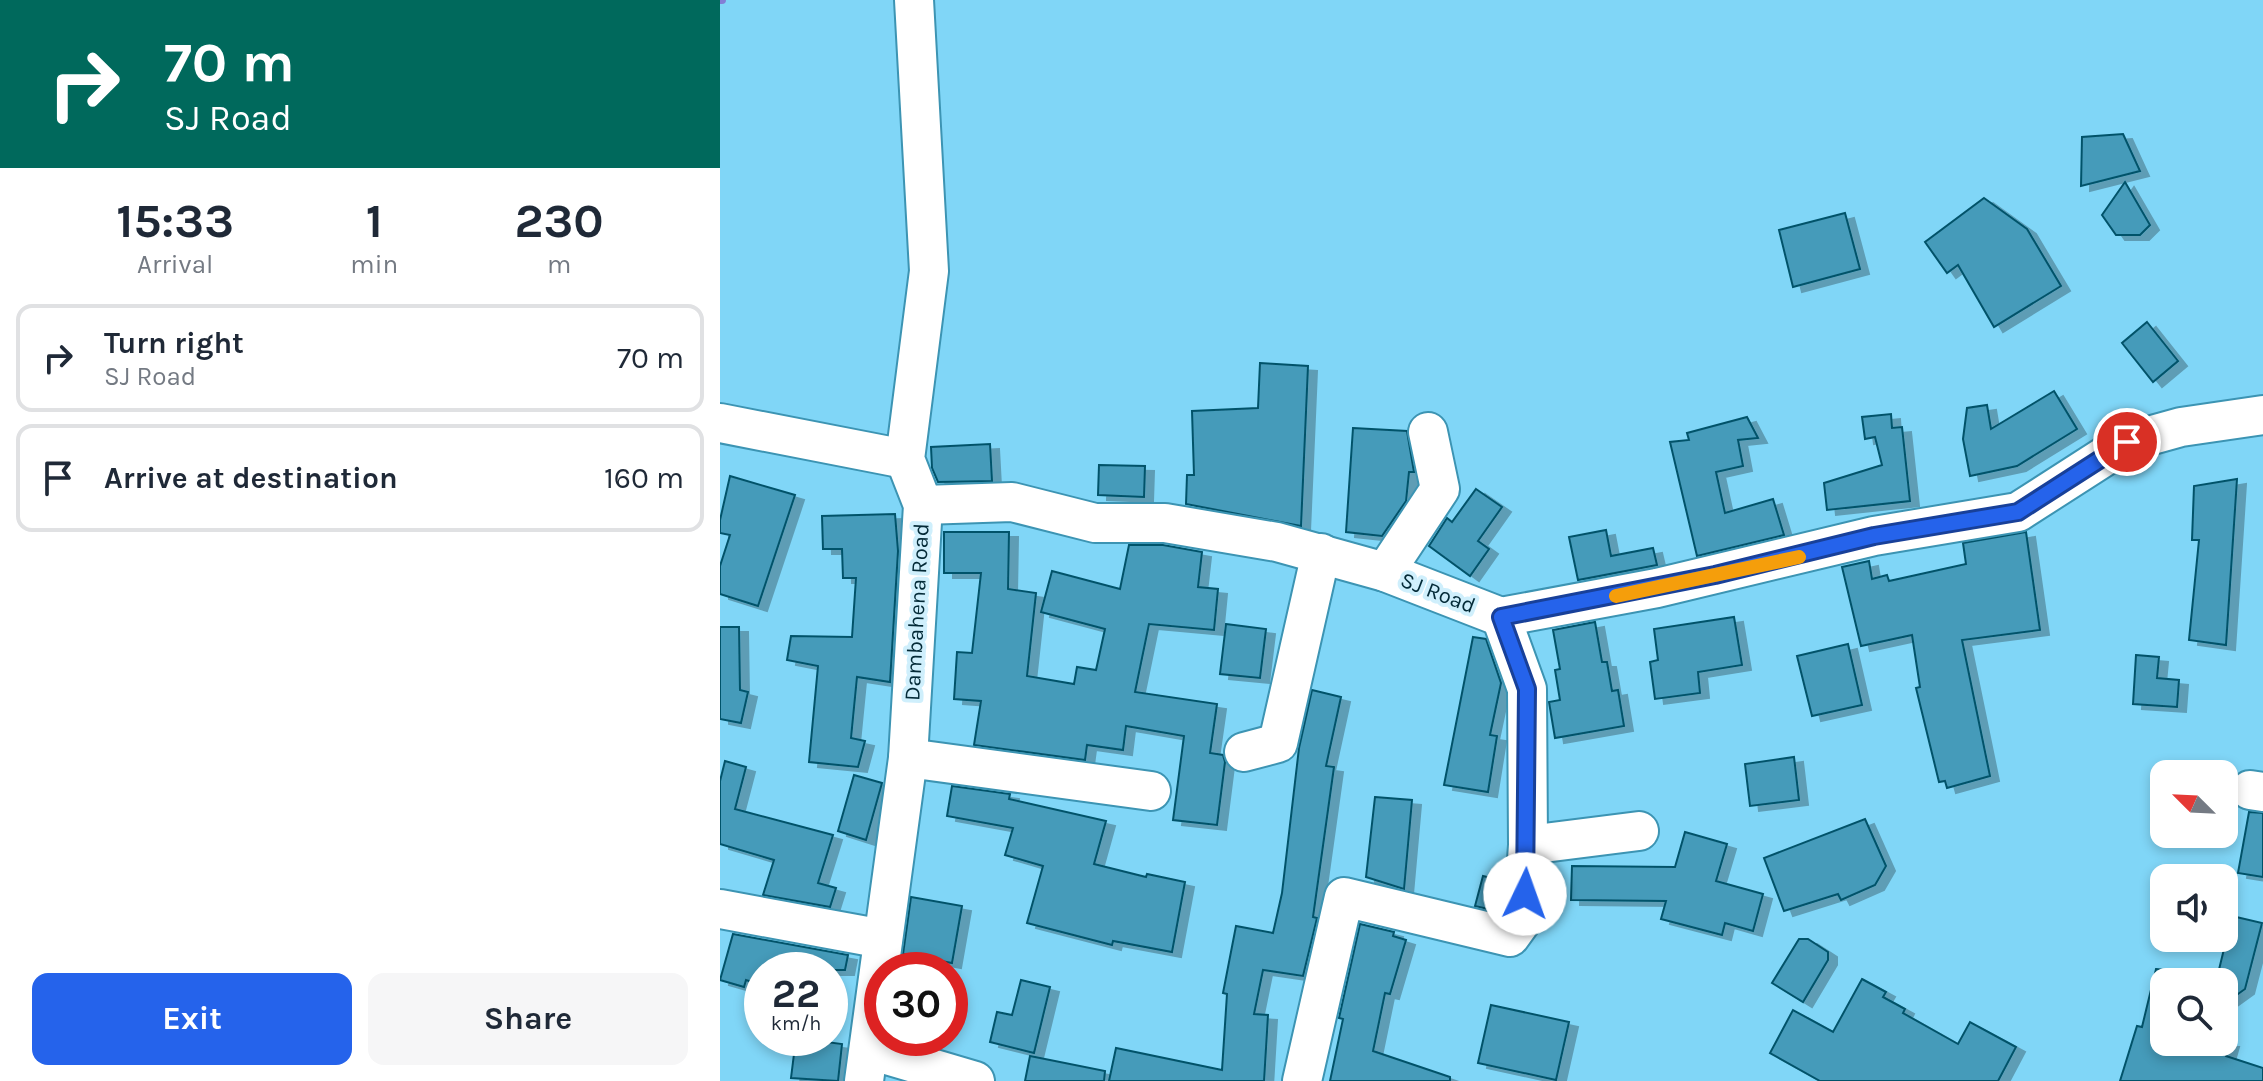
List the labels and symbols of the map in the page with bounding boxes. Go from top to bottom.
pin [2093,408,2161,476]
street label: Dambahena Road [899,522,935,702]
street label: SJ Road [1397,567,1479,619]
north arrow [2150,760,2238,848]
position arrow [1483,852,1567,936]
speed limit sign: 30 [864,952,968,1056]

